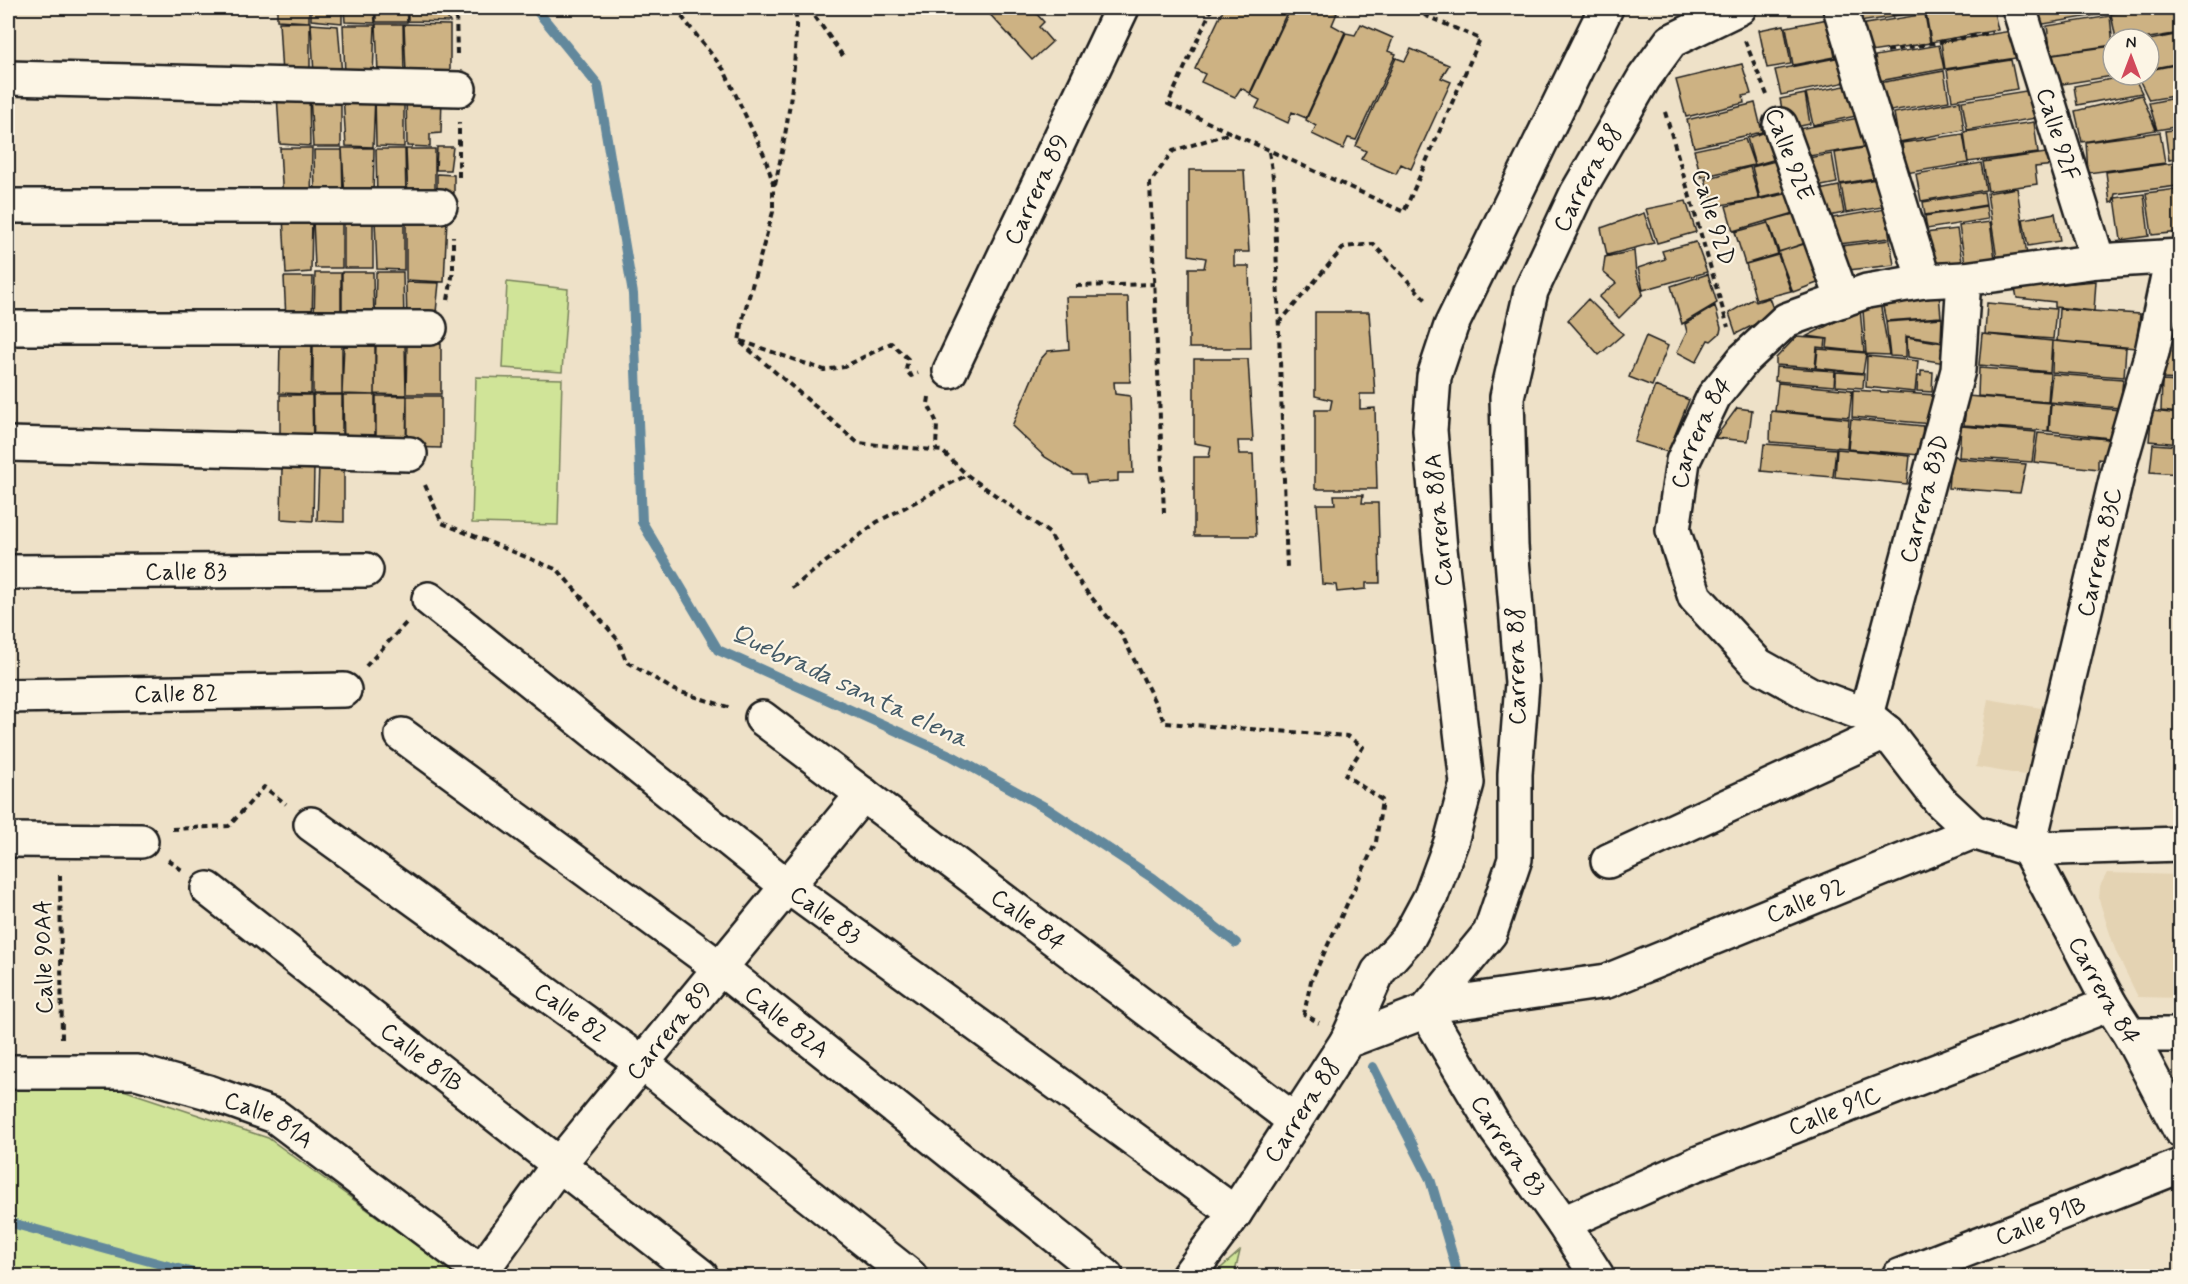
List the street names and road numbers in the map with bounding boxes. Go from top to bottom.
street label: Calle 92F [2028,84,2086,185]
street label: Calle 92E [1757,104,1820,205]
street label: Carrera 88 [1547,119,1631,238]
street label: Carrera 89 [998,129,1077,251]
street label: Calle 92D [1683,166,1742,269]
street label: Carrera 84 [1665,371,1740,491]
street label: Carrera 83D [1893,431,1957,567]
street label: Carrera 88A [1418,452,1461,588]
street label: Carrera 83C [2070,484,2130,620]
street label: Calle 83 [145,557,227,588]
street label: Carrera 88 [1501,607,1534,725]
street label: Calle 82 [134,678,218,711]
street label: Calle 92 [1762,872,1850,932]
street label: Calle 83 [783,879,867,952]
street label: Calle 84 [984,882,1071,959]
street label: Calle 90AA [28,899,61,1014]
street label: Carrera 84 [2060,931,2146,1050]
street label: Carrera 89 [620,975,720,1087]
street label: Calle 82 [527,976,614,1050]
street label: Calle 82A [737,979,835,1066]
street label: Calle 81B [373,1016,469,1100]
street label: Carrera 88 [1258,1053,1348,1169]
street label: Calle 91C [1784,1080,1886,1144]
street label: Calle 81A [220,1085,319,1157]
street label: Carrera 83 [1462,1090,1553,1203]
street label: Calle 91B [1991,1190,2091,1254]

